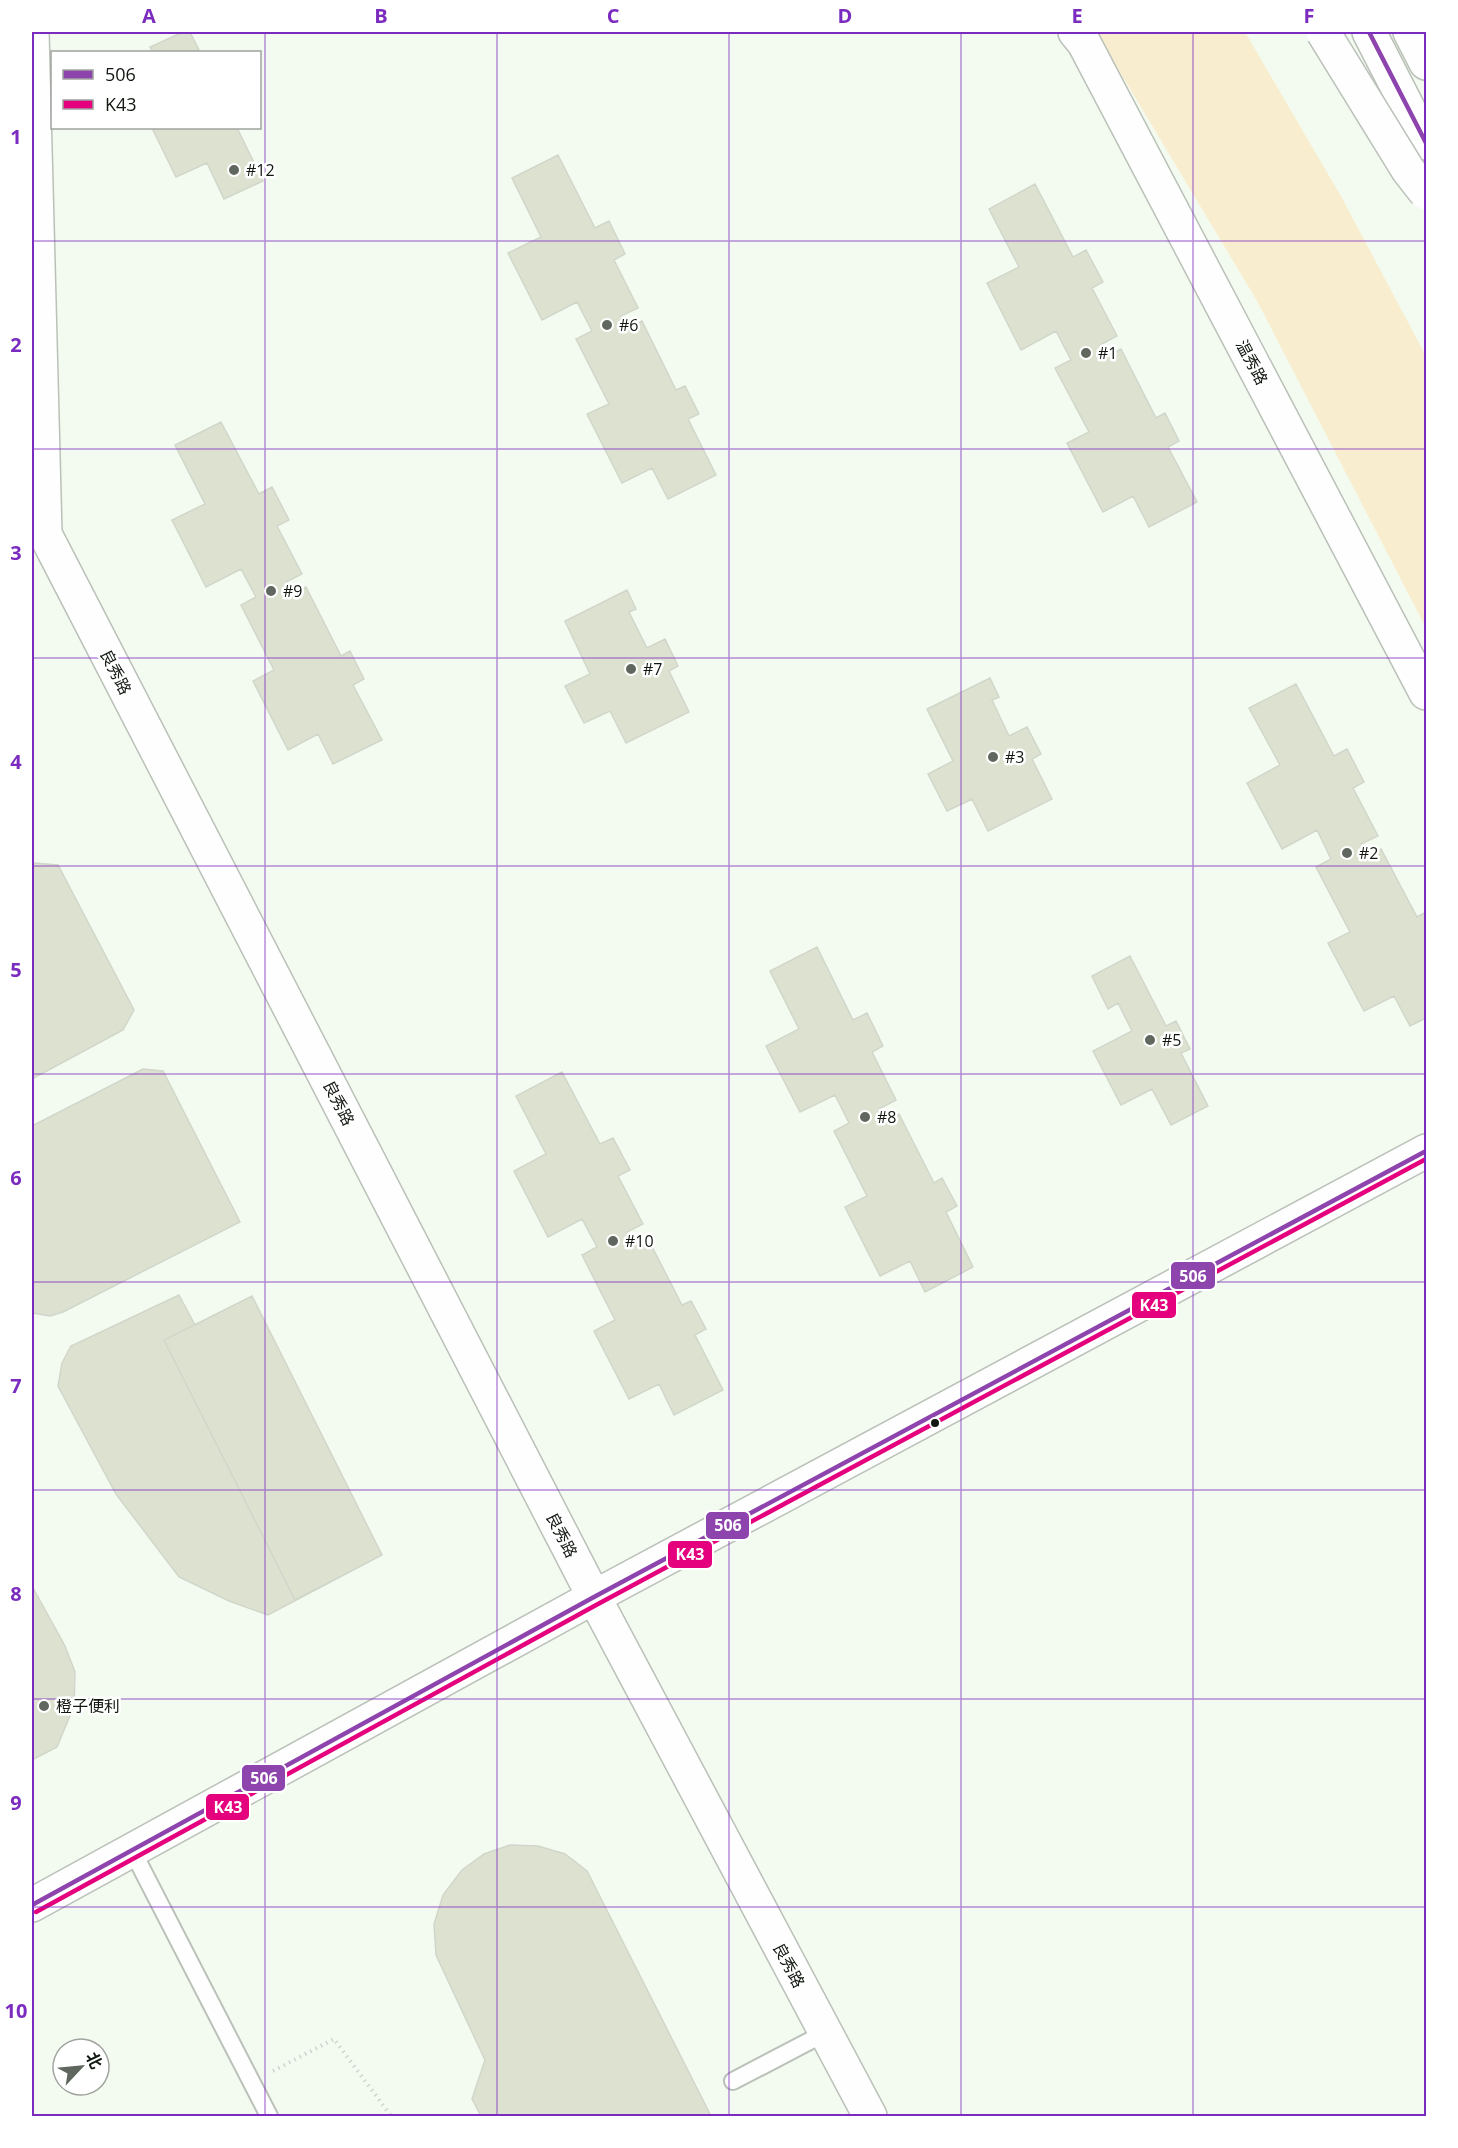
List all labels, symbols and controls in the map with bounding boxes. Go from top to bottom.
text: A [142,2,156,29]
text: B [374,2,388,29]
text: C [607,2,620,29]
text: D [838,2,852,29]
text: E [1071,2,1083,29]
text: F [1304,2,1314,29]
legend [51,51,261,129]
text: 506 [105,62,136,86]
text: K43 [105,92,137,116]
text: 1 [10,123,22,150]
place label: #12 [246,159,275,181]
marker: #12 [227,163,241,177]
place label: #6 [619,314,638,336]
marker: #6 [600,318,614,332]
text: 2 [10,331,22,358]
street label: 温秀路 [1231,336,1273,388]
place label: #1 [1098,342,1117,364]
marker: #1 [1079,346,1093,360]
text: 3 [10,539,22,566]
place label: #9 [283,580,302,602]
marker: #9 [264,584,278,598]
street label: 良秀路 [95,646,137,698]
place label: #7 [643,658,662,680]
marker: #7 [624,662,638,676]
place label: #3 [1005,746,1024,768]
text: 4 [10,748,22,775]
marker: #3 [986,750,1000,764]
place label: #2 [1359,842,1378,864]
marker: #2 [1340,846,1354,860]
text: 5 [10,956,22,983]
place label: #5 [1162,1029,1181,1051]
marker: #5 [1143,1033,1157,1047]
street label: 良秀路 [318,1077,360,1129]
place label: #8 [877,1106,896,1128]
marker: #8 [858,1110,872,1124]
text: 6 [10,1164,22,1191]
place label: #10 [625,1230,654,1252]
marker: #10 [606,1234,620,1248]
line badge: 506 [1170,1261,1216,1290]
text: 506 [1179,1265,1207,1287]
line badge: K43 [1131,1291,1177,1319]
text: K43 [1140,1294,1168,1316]
text: 7 [10,1372,22,1399]
unlabelled marker [929,1417,941,1429]
street label: 良秀路 [541,1509,583,1561]
line badge: 506 [705,1511,750,1540]
text: 506 [714,1514,742,1536]
line badge: K43 [667,1540,713,1569]
text: K43 [676,1543,704,1565]
text: 8 [10,1580,22,1607]
place label: 橙子便利 [56,1695,120,1717]
marker: 橙子便利 [37,1699,51,1713]
line badge: 506 [241,1764,286,1792]
text: 506 [250,1767,278,1789]
text: 9 [10,1789,22,1816]
line badge: K43 [205,1793,250,1821]
text: K43 [214,1796,242,1818]
street label: 良秀路 [768,1939,810,1991]
text: 10 [5,1997,27,2024]
north arrow [51,2037,111,2097]
text: 北 [81,2048,108,2072]

